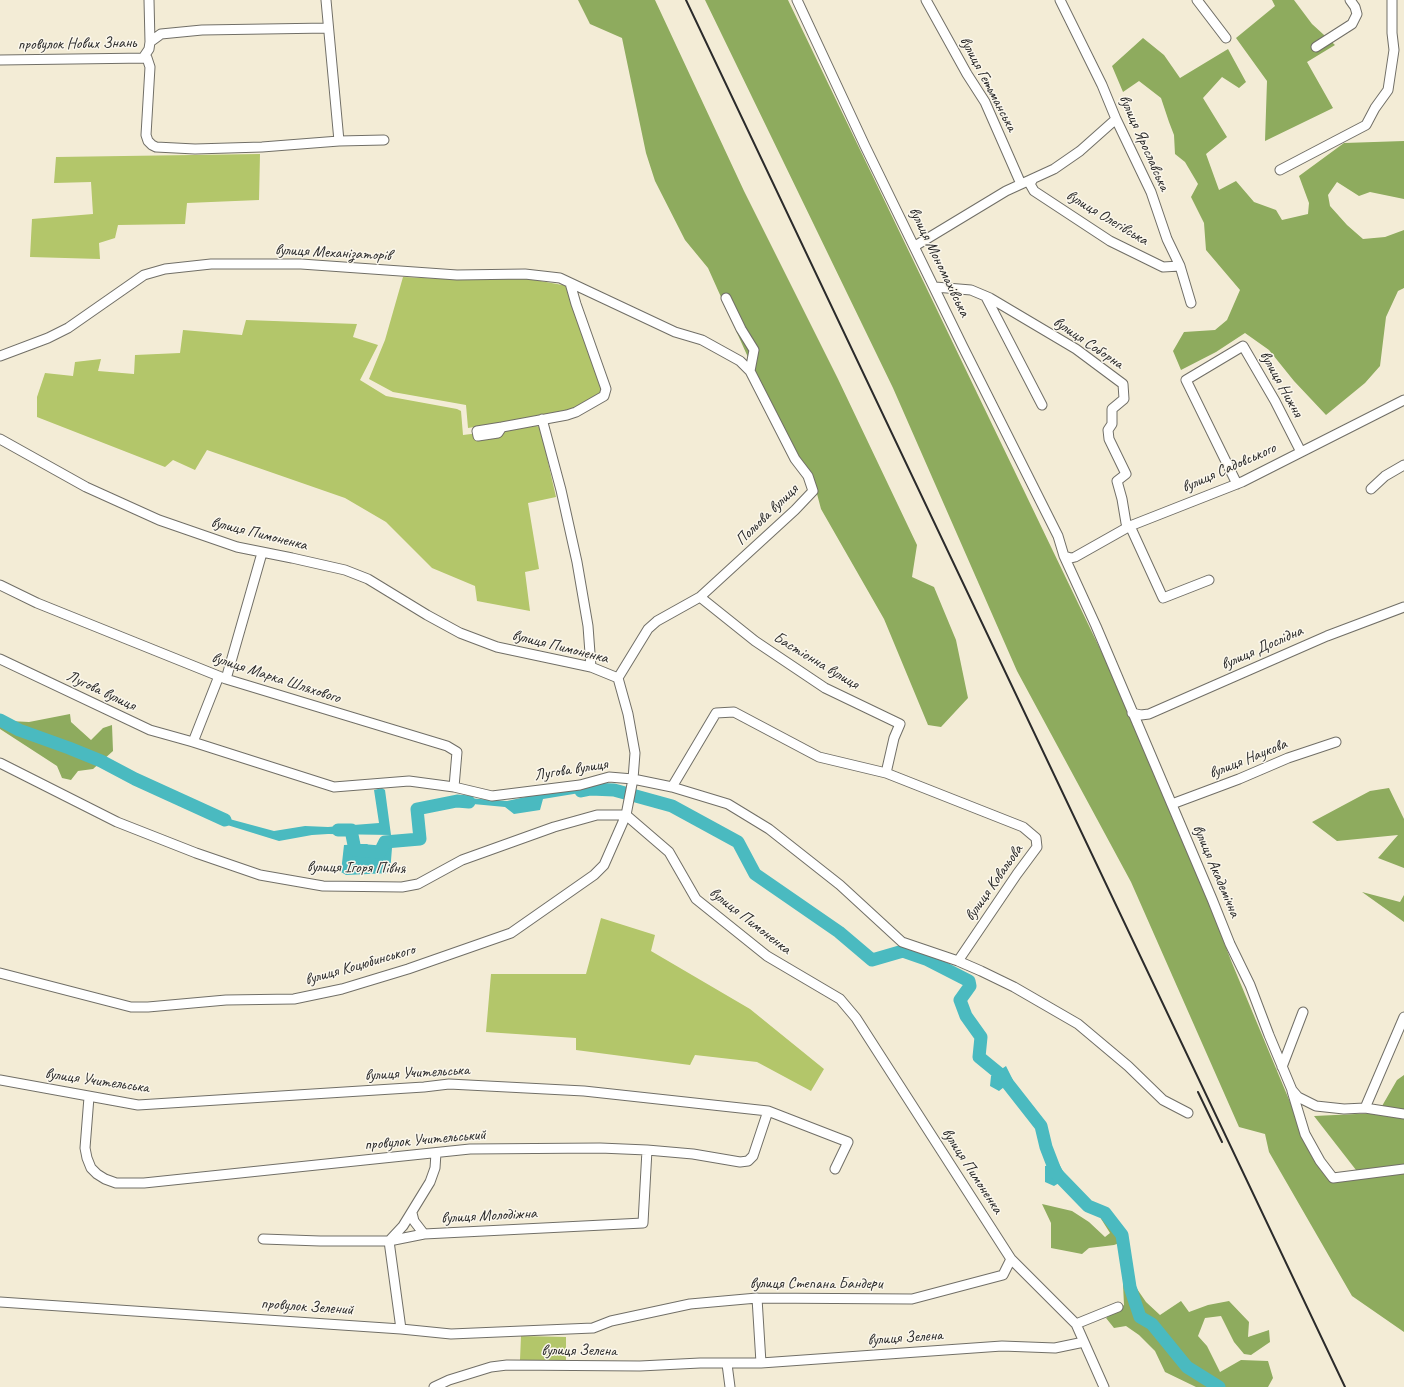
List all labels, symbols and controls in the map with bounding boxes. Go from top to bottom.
street label: провулок Нових Знань [17,33,137,55]
street label: вулиця Гетьманська [955,33,1021,135]
street label: вулиця Ярославська [1114,92,1174,194]
street label: вулиця Олегівська [1062,186,1152,250]
street label: вулиця Мономахівська [904,204,974,320]
street label: вулиця Механізаторів [274,240,392,266]
street label: вулиця Соборна [1049,313,1127,373]
street label: вулиця Нижня [1255,348,1307,420]
street label: вулиця Садовського [1179,439,1279,497]
street label: Польова вулиця [732,480,802,550]
street label: вулиця Пимоненка [209,513,309,555]
street label: вулиця Дослідна [1218,621,1306,675]
street label: вулиця Пимоненка [510,626,610,668]
street label: Бастіонна вулиця [770,628,862,694]
street label: вулиця Марка Шляхового [209,648,343,708]
street label: Лугова вулиця [63,667,139,715]
street label: вулиця Наукова [1206,735,1290,783]
street label: Лугова вулиця [533,755,609,785]
street label: вулиця Академічна [1188,822,1244,920]
street label: вулиця Ковальова [961,841,1027,925]
street label: вулиця Ігоря Півня [307,858,405,878]
street label: вулиця Пимоненка [705,883,795,959]
street label: вулиця Коцюбинського [303,940,417,990]
street label: вулиця Учительська [364,1061,470,1085]
street label: вулиця Учительська [44,1064,150,1098]
street label: вулиця Пимоненка [937,1124,1007,1218]
street label: провулок Учительський [363,1125,487,1155]
street label: вулиця Молодіжна [441,1204,537,1228]
street label: вулиця Степана Бандери [750,1274,882,1294]
street label: провулок Зелений [260,1294,354,1320]
street label: вулиця Зелена [867,1326,943,1350]
street label: вулиця Зелена [541,1341,617,1361]

